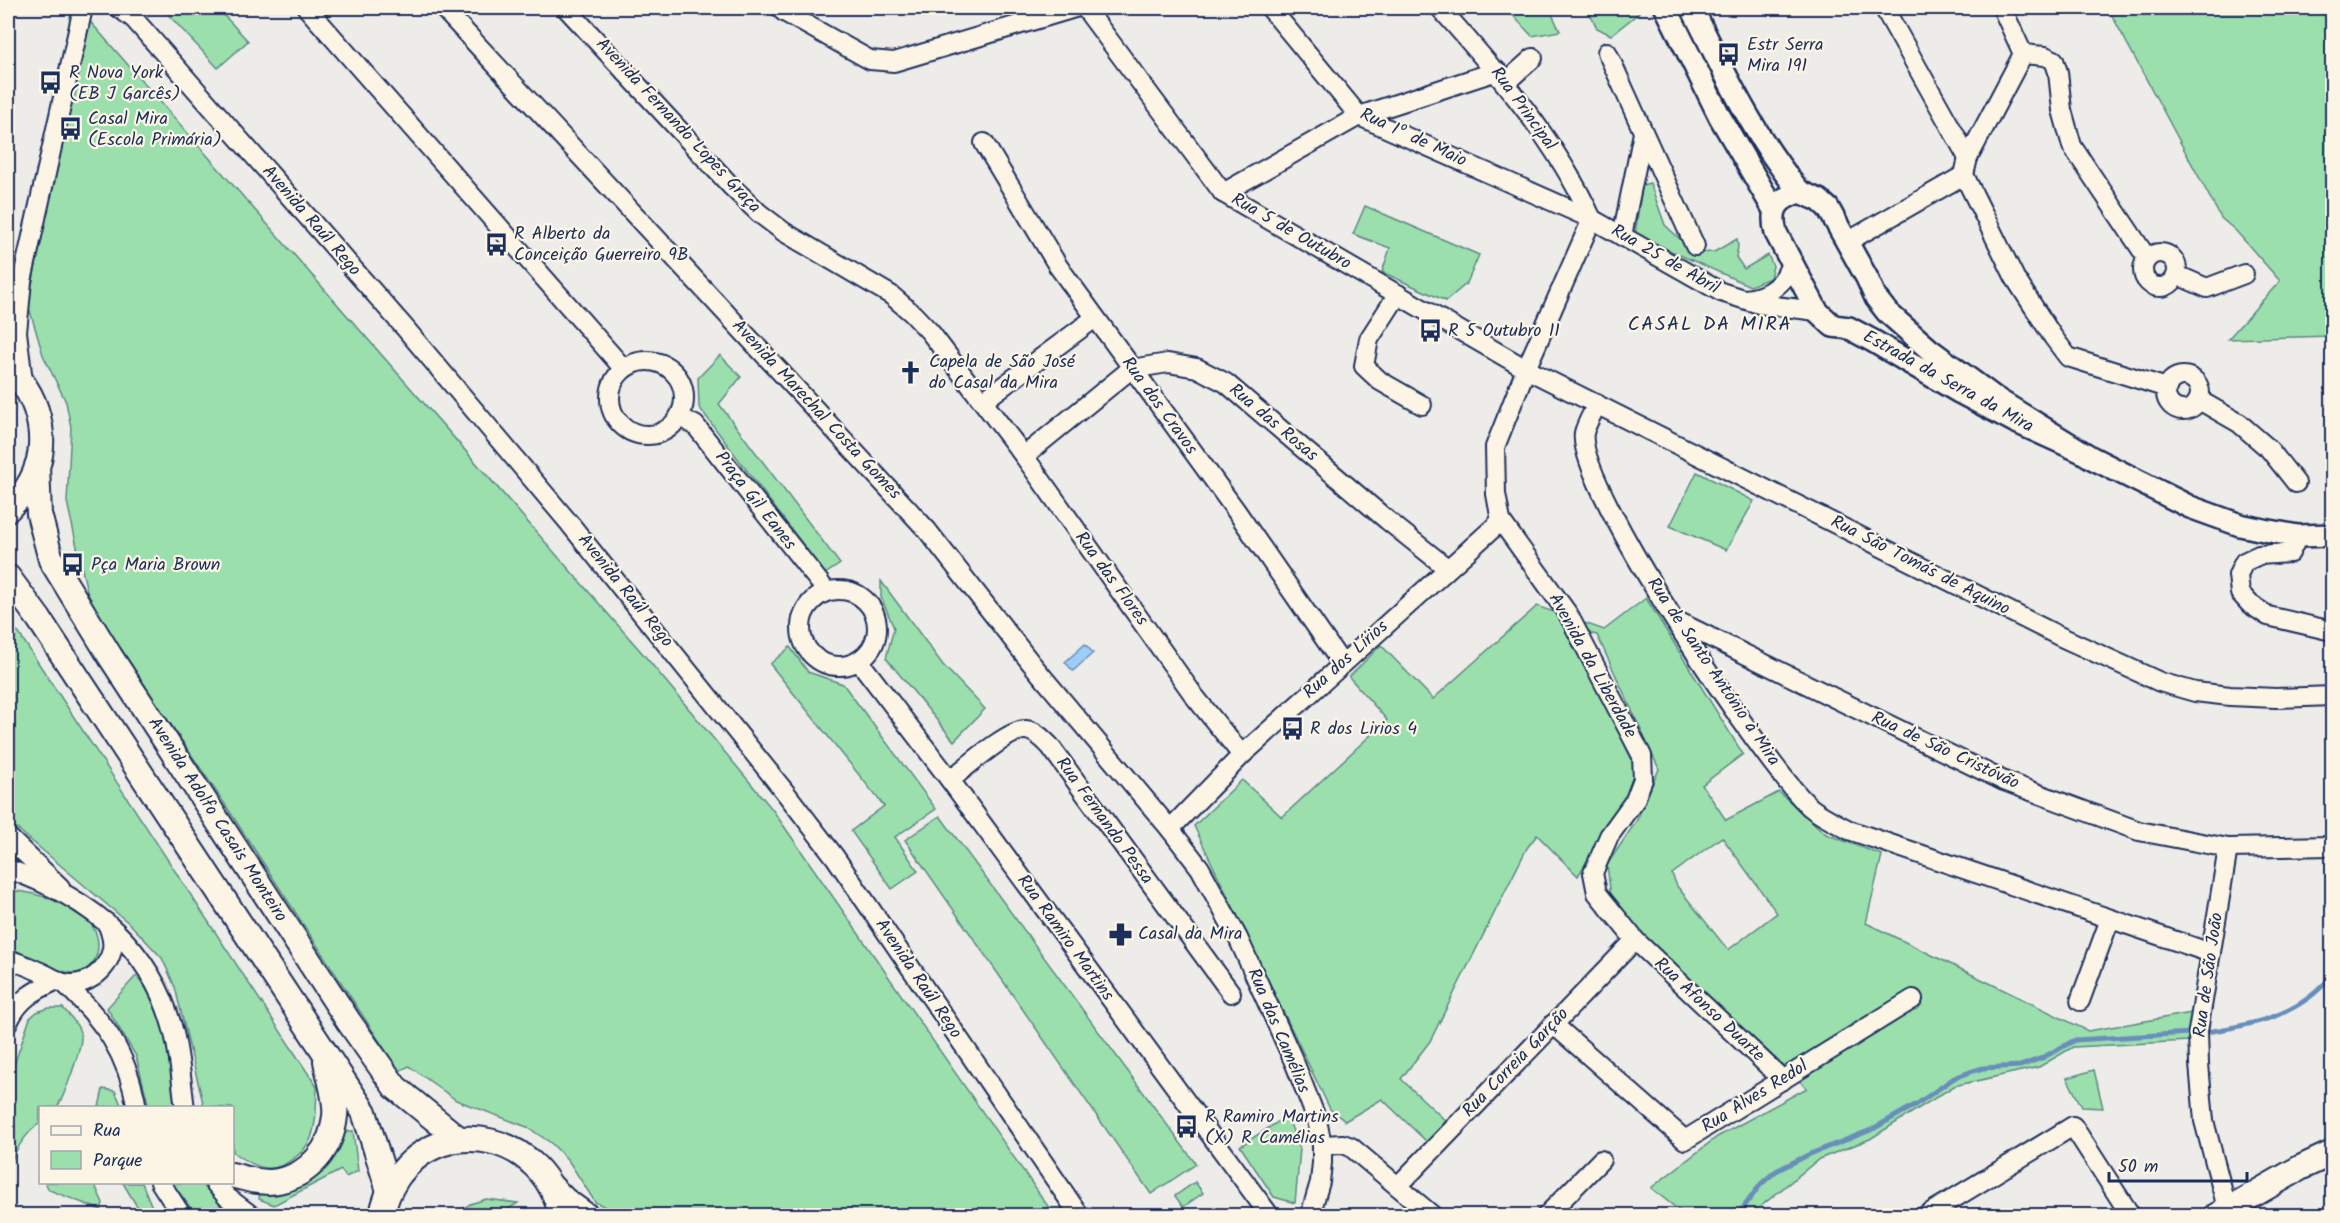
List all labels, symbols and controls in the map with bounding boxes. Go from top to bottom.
street label: Avenida Fernando Lopes Graça [588,31,768,221]
place label: Estr Serra Mira 191 [1747,31,1823,81]
bus stop icon: Estr Serra Mira 191 [1716,42,1742,68]
place label: R Nova York (EB J Garcês) [69,59,181,109]
street label: Rua Principal [1482,61,1564,158]
bus stop icon: R Nova York (EB J Garcês) [38,70,64,96]
street label: Rua 1º de Maio [1355,101,1471,175]
place label: Casal Mira (Escola Primária) [88,105,222,155]
bus stop icon: Casal Mira (Escola Primária) [57,116,83,142]
street label: Avenida Raúl Rego [254,159,368,283]
street label: Rua 5 de Outubro [1225,186,1357,278]
street label: Rua 25 de Abril [1605,217,1725,303]
place label: R Alberto da Conceição Guerreiro 9B [514,220,688,270]
bus stop icon: R Alberto da Conceição Guerreiro 9B [483,231,509,257]
district label: CASAL DA MIRA [1628,309,1792,341]
street label: Avenida Marechal Costa Gomes [724,313,908,507]
place label: R 5 Outubro 11 [1448,317,1560,346]
bus stop icon: R 5 Outubro 11 [1417,318,1443,344]
street label: Estrada da Serra da Mira [1857,323,2039,441]
place label: Capela de São José do Casal da Mira [929,348,1076,398]
street label: Rua dos Cravos [1113,351,1205,461]
church icon: Capela de São José do Casal da Mira [898,359,924,385]
street label: Rua das Rosas [1222,377,1325,470]
street label: Praça Gil Eanes [707,445,803,557]
street label: Rua São Tomás de Aquino [1825,508,2015,624]
street label: Rua das Flores [1067,526,1156,633]
street label: Avenida Raúl Rego [570,528,680,654]
place label: Pça Maria Brown [91,551,220,580]
bus stop icon: Pça Maria Brown [60,552,86,578]
street label: Rua de Santo António à Mira [1639,572,1787,772]
street label: Avenida da Liberdade [1540,588,1644,744]
street label: Rua dos Lírios [1297,613,1396,707]
street label: Rua de São Cristóvão [1866,704,2024,798]
street label: Avenida Adolfo Casais Monteiro [140,712,294,928]
place label: R dos Lirios 4 [1310,715,1417,744]
bus stop icon: R dos Lirios 4 [1279,716,1305,742]
street label: Rua Fernando Pessa [1048,751,1160,891]
street label: Rua Ramiro Martins [1009,868,1121,1008]
street label: Rua de São João [2186,911,2232,1039]
street label: Avenida Raúl Rego [867,913,969,1045]
place label: Casal da Mira [1138,920,1243,949]
pharmacy icon: Casal da Mira [1107,921,1133,947]
street label: Rua Afonso Duarte [1647,951,1771,1069]
street label: Rua das Camélias [1239,964,1318,1098]
street label: Rua Correia Garção [1456,1001,1576,1125]
street label: Rua Alves Redol [1696,1052,1814,1141]
place label: R Ramiro Martins (X) R Camélias [1205,1103,1339,1153]
legend [39,1106,234,1184]
bus stop icon: R Ramiro Martins (X) R Camélias [1174,1114,1200,1140]
text: Rua [93,1117,121,1146]
scale bar [2109,1145,2247,1183]
text: Parque [93,1147,142,1176]
text: 50 m [2118,1153,2158,1182]

